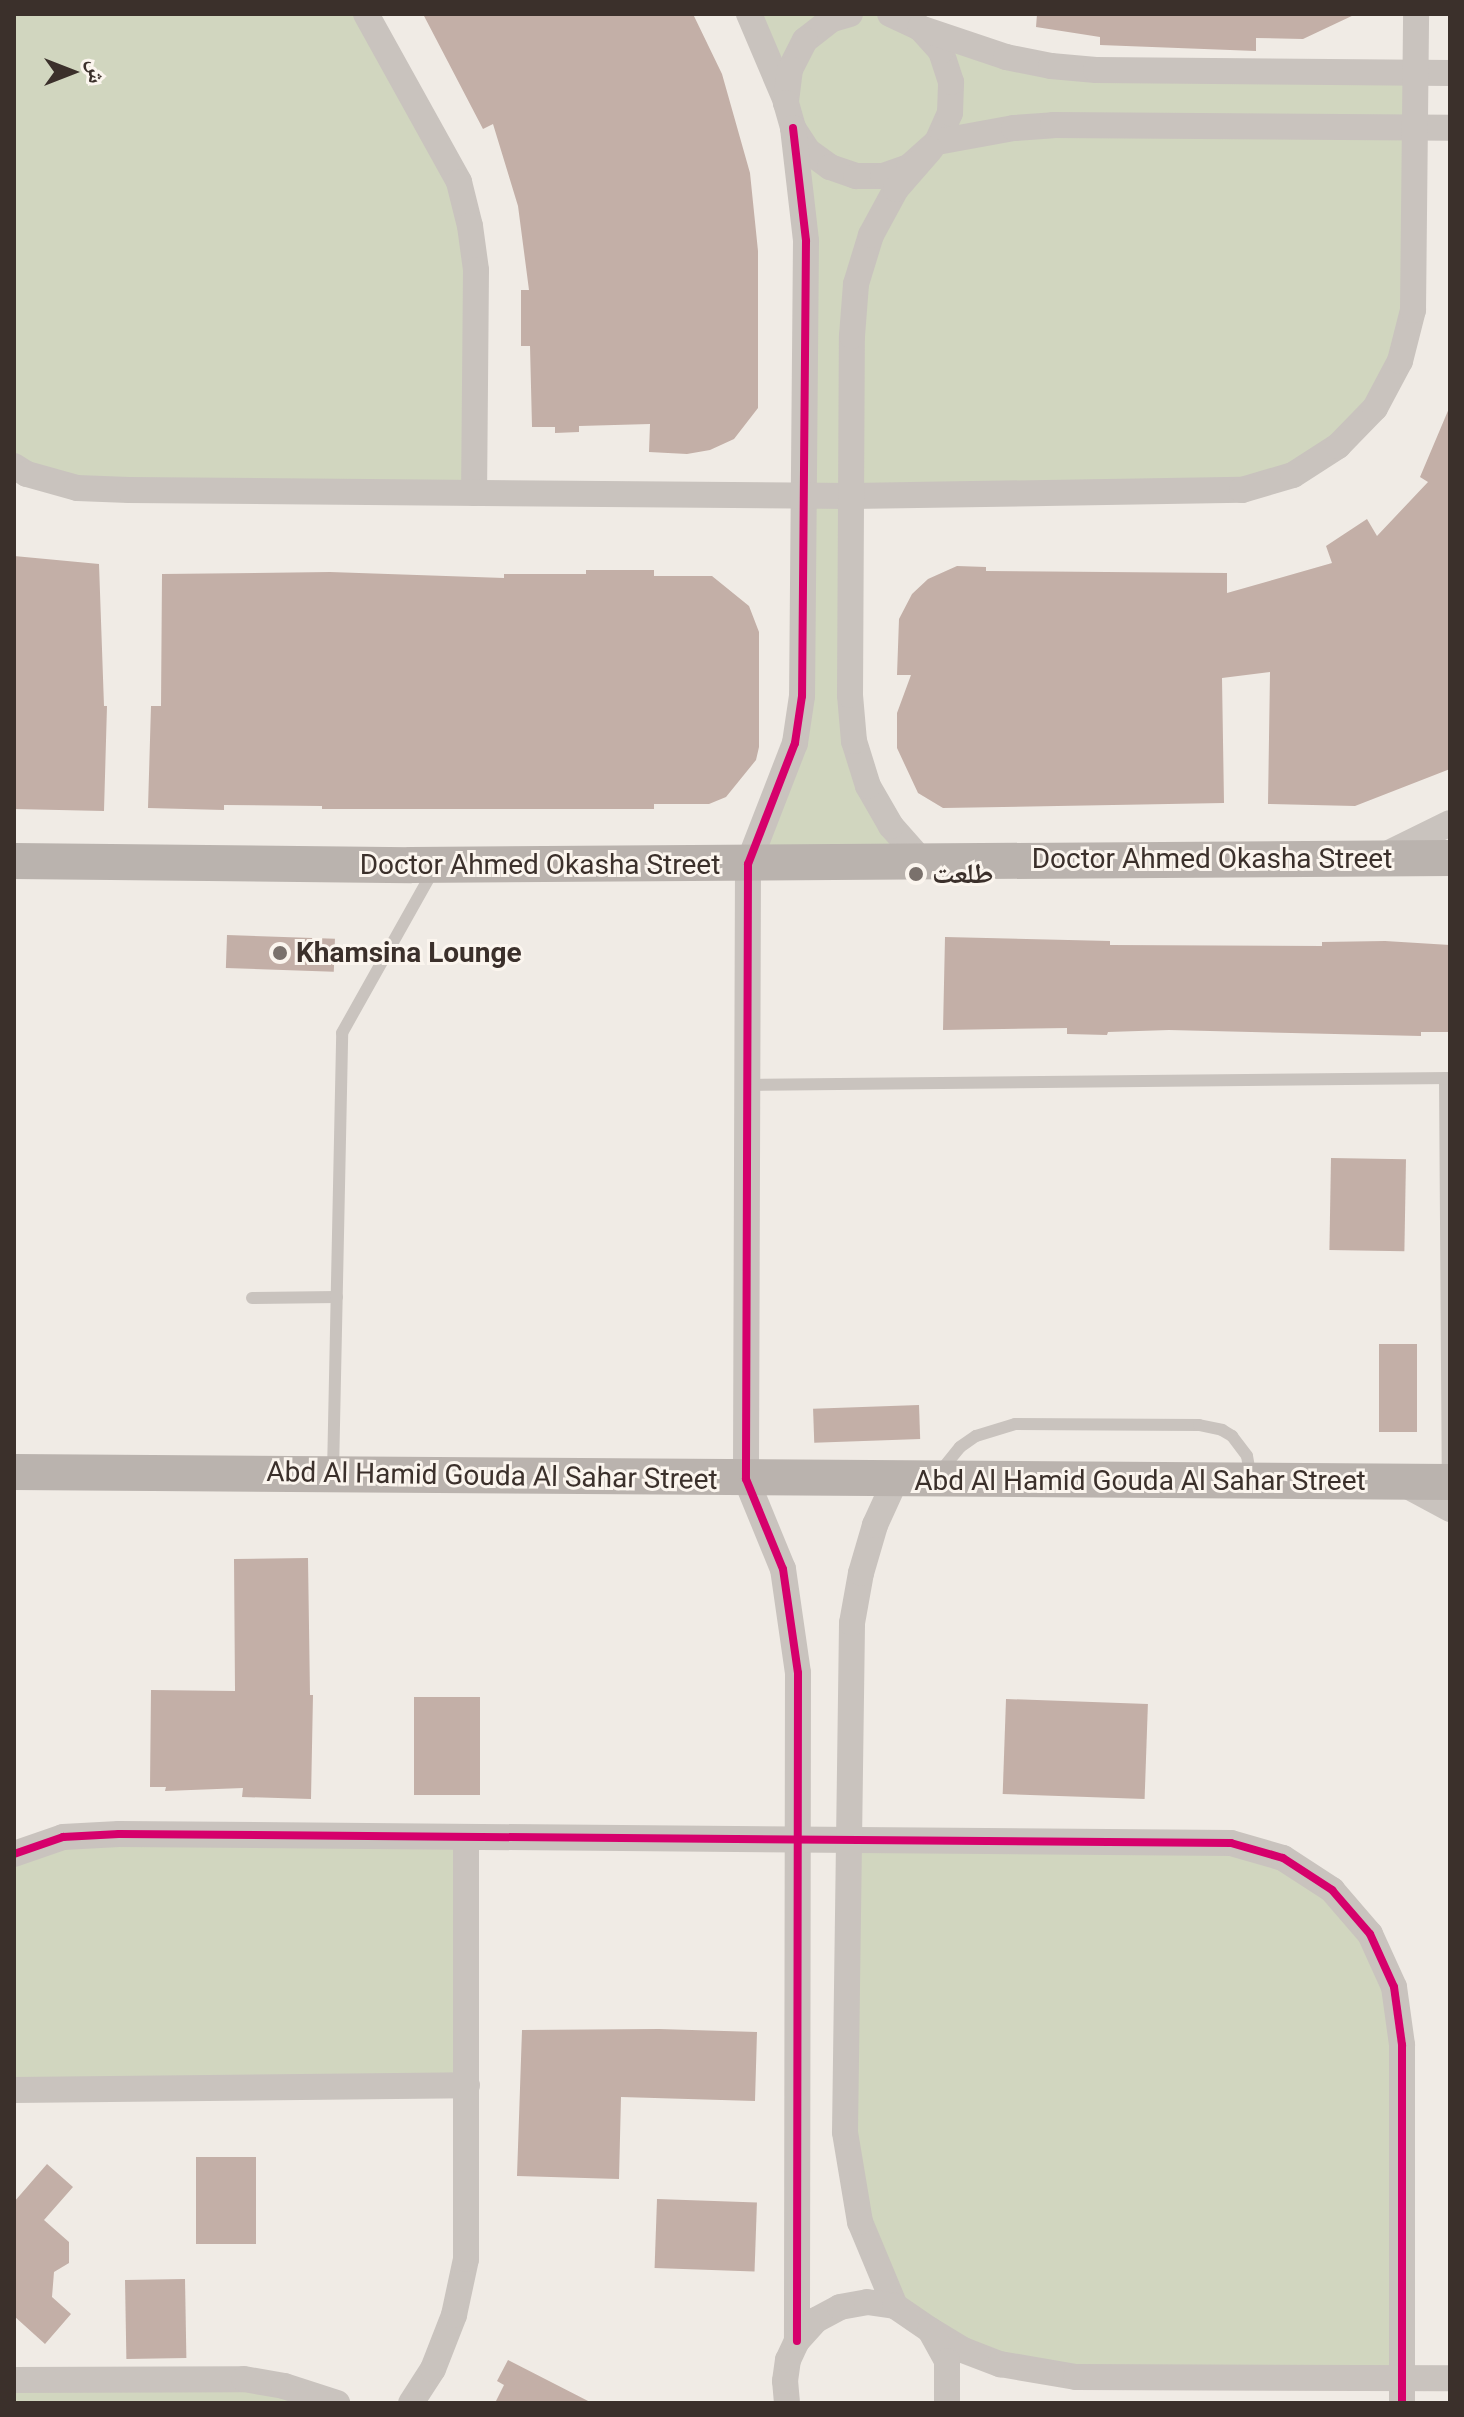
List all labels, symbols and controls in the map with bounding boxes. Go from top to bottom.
north arrow [32,32,112,112]
text: ش [84,60,109,84]
street label: Doctor Ahmed Okasha Street [1032,842,1392,876]
street label: Doctor Ahmed Okasha Street [360,848,720,882]
place label: طلعت [932,857,994,891]
marker: طلعت [907,865,925,883]
place label: Khamsina Lounge [296,936,522,970]
marker: Khamsina Lounge [271,944,289,962]
street label: Abd Al Hamid Gouda Al Sahar Street [266,1455,718,1497]
street label: Abd Al Hamid Gouda Al Sahar Street [914,1464,1366,1498]

